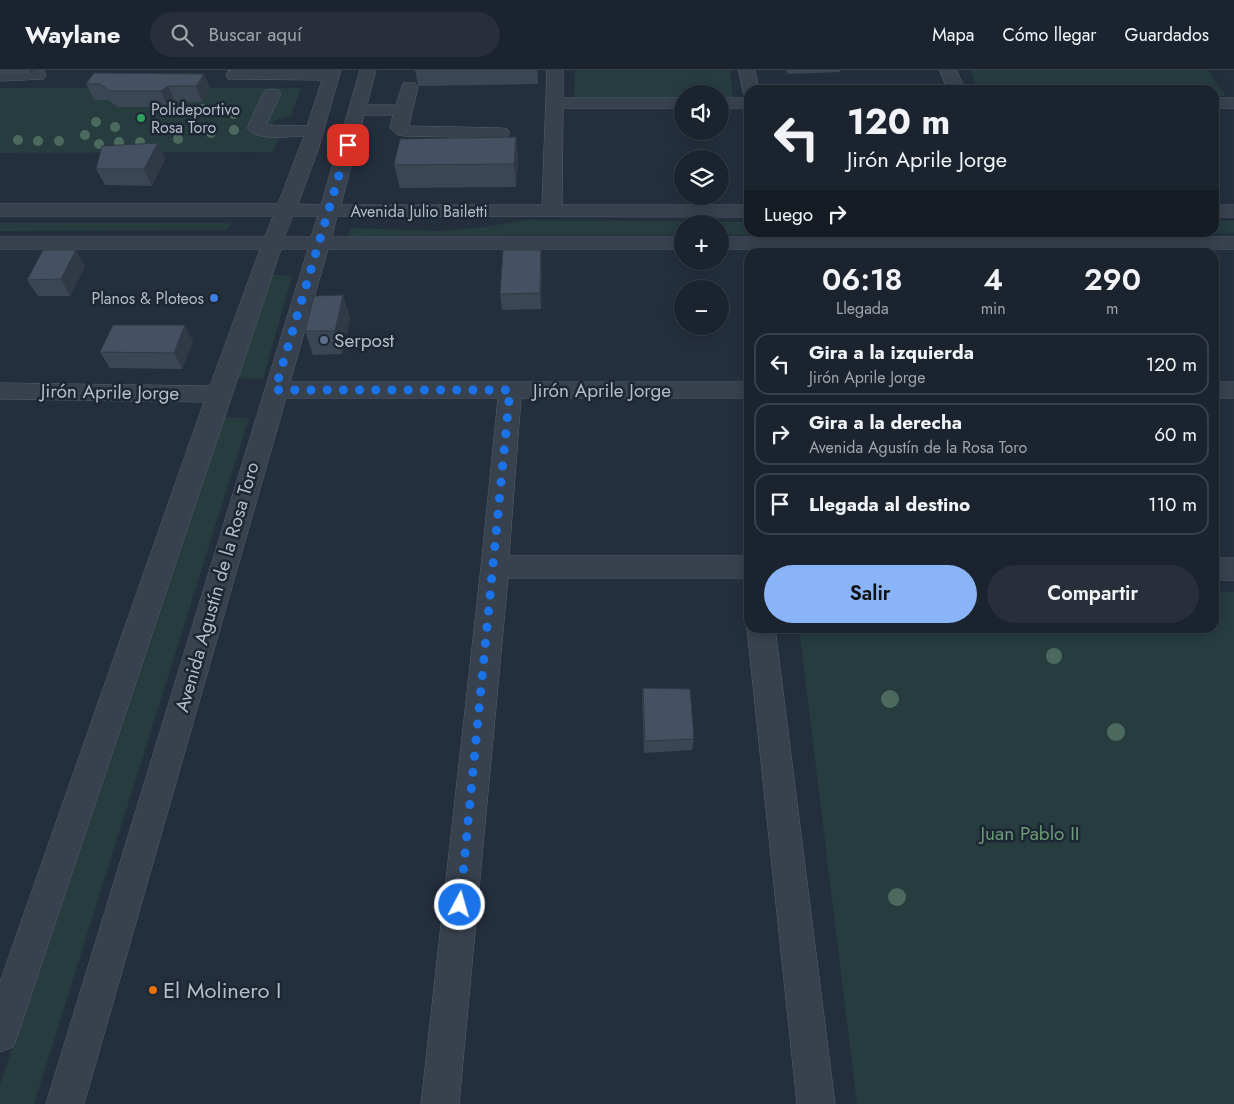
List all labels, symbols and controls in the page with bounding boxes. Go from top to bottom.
search box [150,12,500,57]
text: Waylane [25,17,120,52]
icon: search [168,21,196,49]
text: Buscar aquí [208,21,302,48]
text: Mapa [932,22,974,48]
text: Cómo llegar [1002,22,1097,48]
text: Guardados [1125,22,1209,48]
map controls [674,85,729,335]
button: sound [674,85,729,140]
text: 120 m [847,97,950,147]
place label: Polideportivo Rosa Toro [151,98,240,139]
icon: left [764,105,829,170]
marker: Polideportivo Rosa Toro [135,112,147,124]
pin [327,124,369,166]
icon: arrive [334,131,362,159]
text: Jirón Aprile Jorge [847,143,1007,175]
button: layers [674,150,729,205]
street label: Avenida Julio Bailetti [350,200,488,223]
icon: right [823,200,851,228]
text: Luego [764,201,813,228]
button: + [674,215,729,270]
text: 06:18 [822,258,903,301]
text: 4 [983,258,1003,301]
text: 290 [1084,258,1141,301]
button: − [674,280,729,335]
place label: Planos & Ploteos [91,287,204,310]
marker: Planos & Ploteos [208,292,220,304]
text: Llegada [836,297,889,320]
text: min [981,297,1006,320]
text: m [1106,297,1119,320]
place label: Serpost [334,327,395,354]
marker: Serpost [318,334,330,346]
text: Gira a la izquierda [809,339,974,366]
icon: left [766,350,794,378]
text: 120 m [1146,351,1197,378]
text: Jirón Aprile Jorge [809,366,925,389]
street label: Jirón Aprile Jorge [38,377,180,407]
street label: Jirón Aprile Jorge [530,377,671,404]
text: Gira a la derecha [809,409,962,436]
icon: right [766,420,794,448]
text: 60 m [1154,421,1197,448]
text: Avenida Agustín de la Rosa Toro [809,436,1027,459]
street label: Avenida Agustín de la Rosa Toro [168,459,266,715]
icon: arrive [766,490,794,518]
text: Llegada al destino [809,491,970,518]
text: 110 m [1148,491,1197,518]
button: Salir [764,565,977,623]
button: Compartir [987,565,1199,623]
park label: Juan Pablo II [978,820,1079,847]
position arrow [433,878,485,930]
place label: El Molinero I [163,974,281,1006]
marker: El Molinero I [147,984,159,996]

